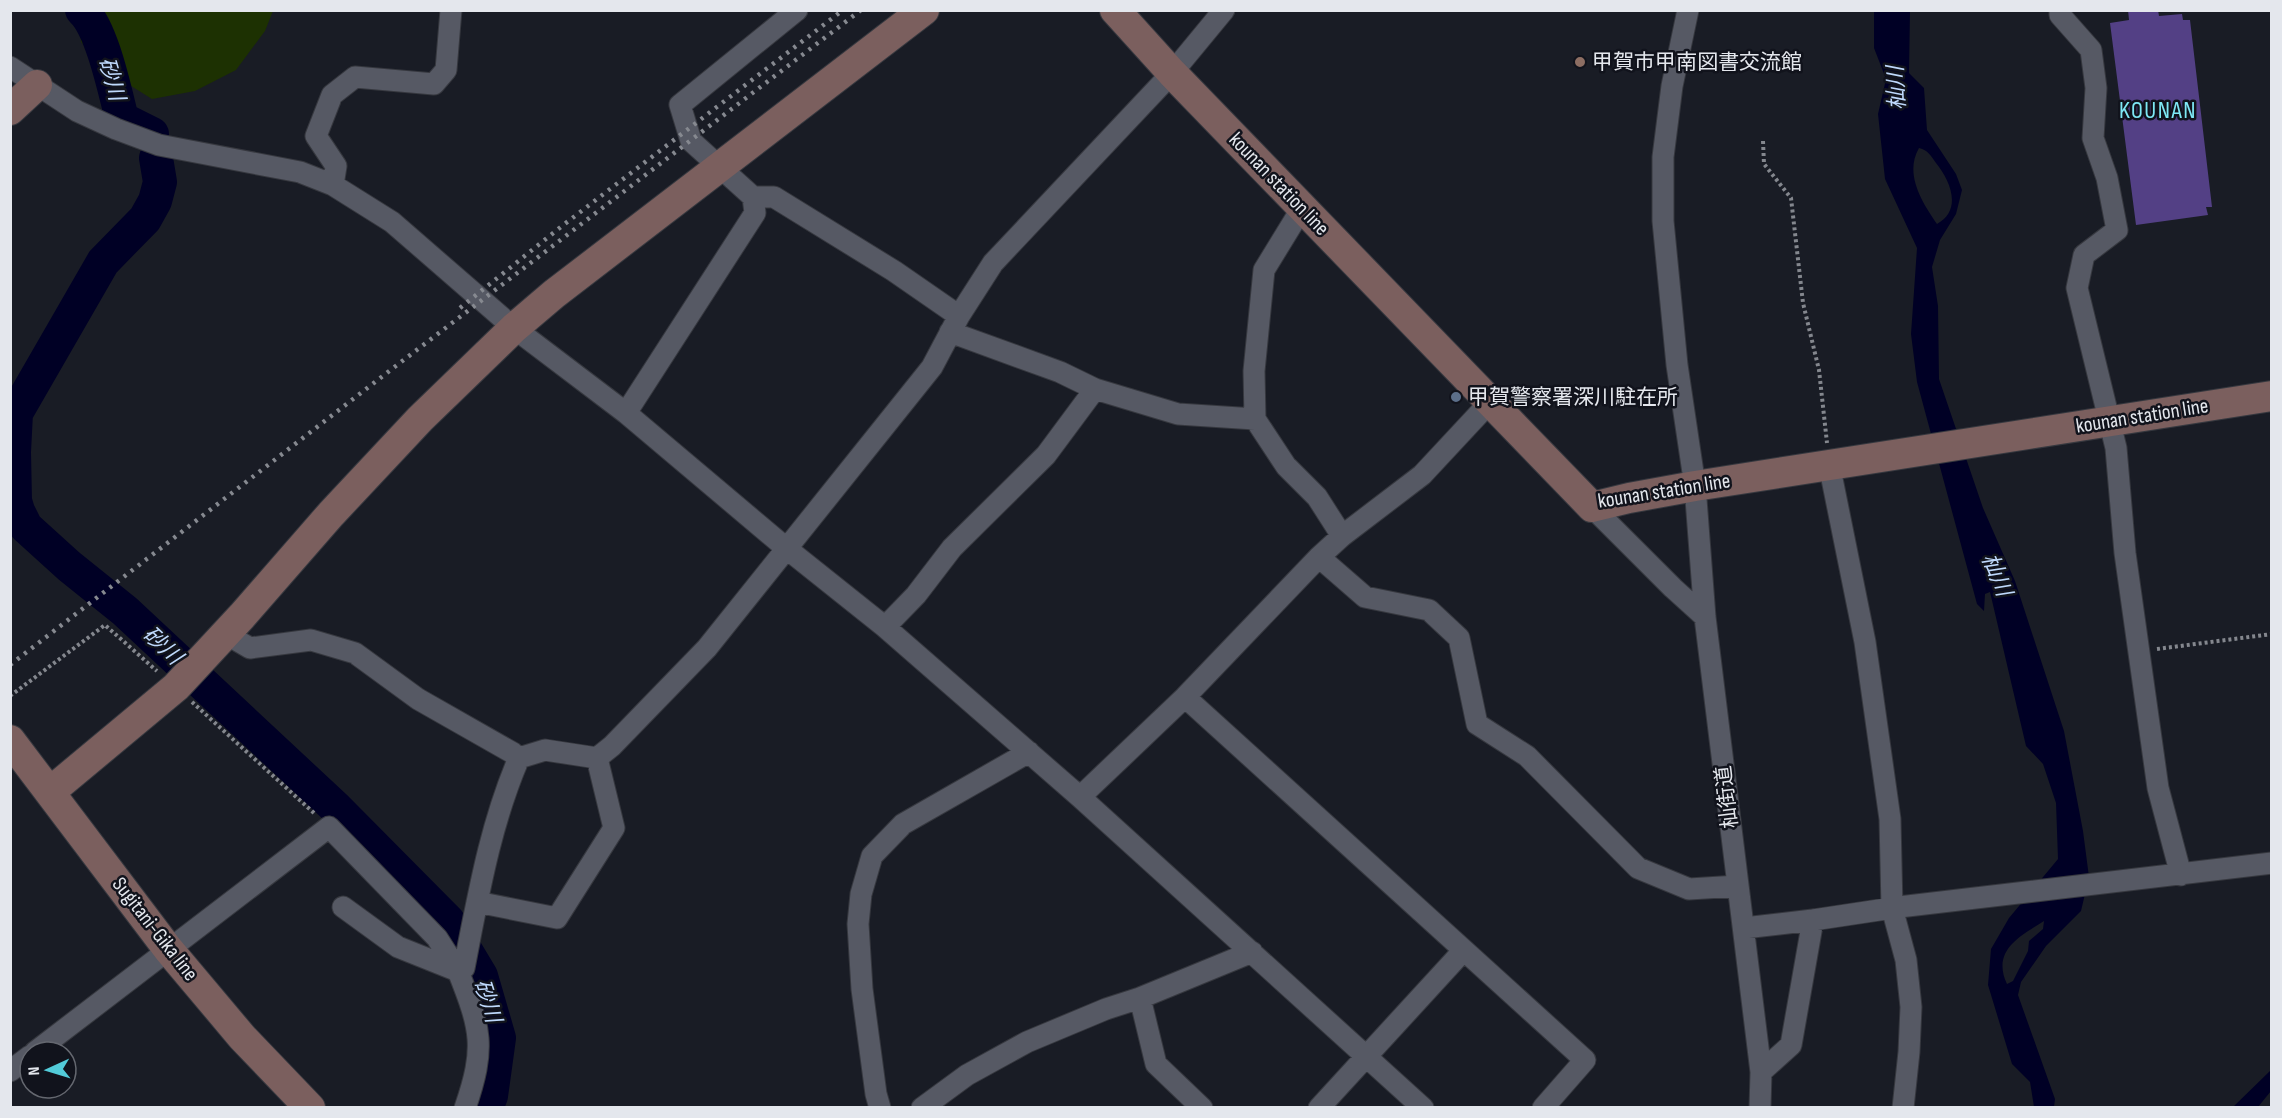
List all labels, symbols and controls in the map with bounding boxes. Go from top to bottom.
place label: 甲賀市甲南図書交流館 [1592,50,1802,75]
water label: 砂川 [92,54,131,106]
marker: 甲賀市甲南図書交流館 [1573,55,1587,69]
water label: 杣川 [1882,63,1912,111]
district label: KOUNAN [2119,96,2197,125]
street label: kounan station line [1224,127,1334,241]
place label: 甲賀警察署深川駐在所 [1468,385,1678,410]
marker: 甲賀警察署深川駐在所 [1449,390,1463,404]
street label: kounan station line [2074,393,2210,439]
street label: kounan station line [1596,468,1732,514]
water label: 杣川 [1975,549,2018,602]
water label: 砂川 [137,621,189,672]
street label: 杣街道 [1711,764,1743,830]
street label: Sugitani-Gika line [107,872,203,986]
water label: 砂川 [467,976,507,1028]
north arrow [18,1040,78,1100]
text: N [25,1066,44,1076]

